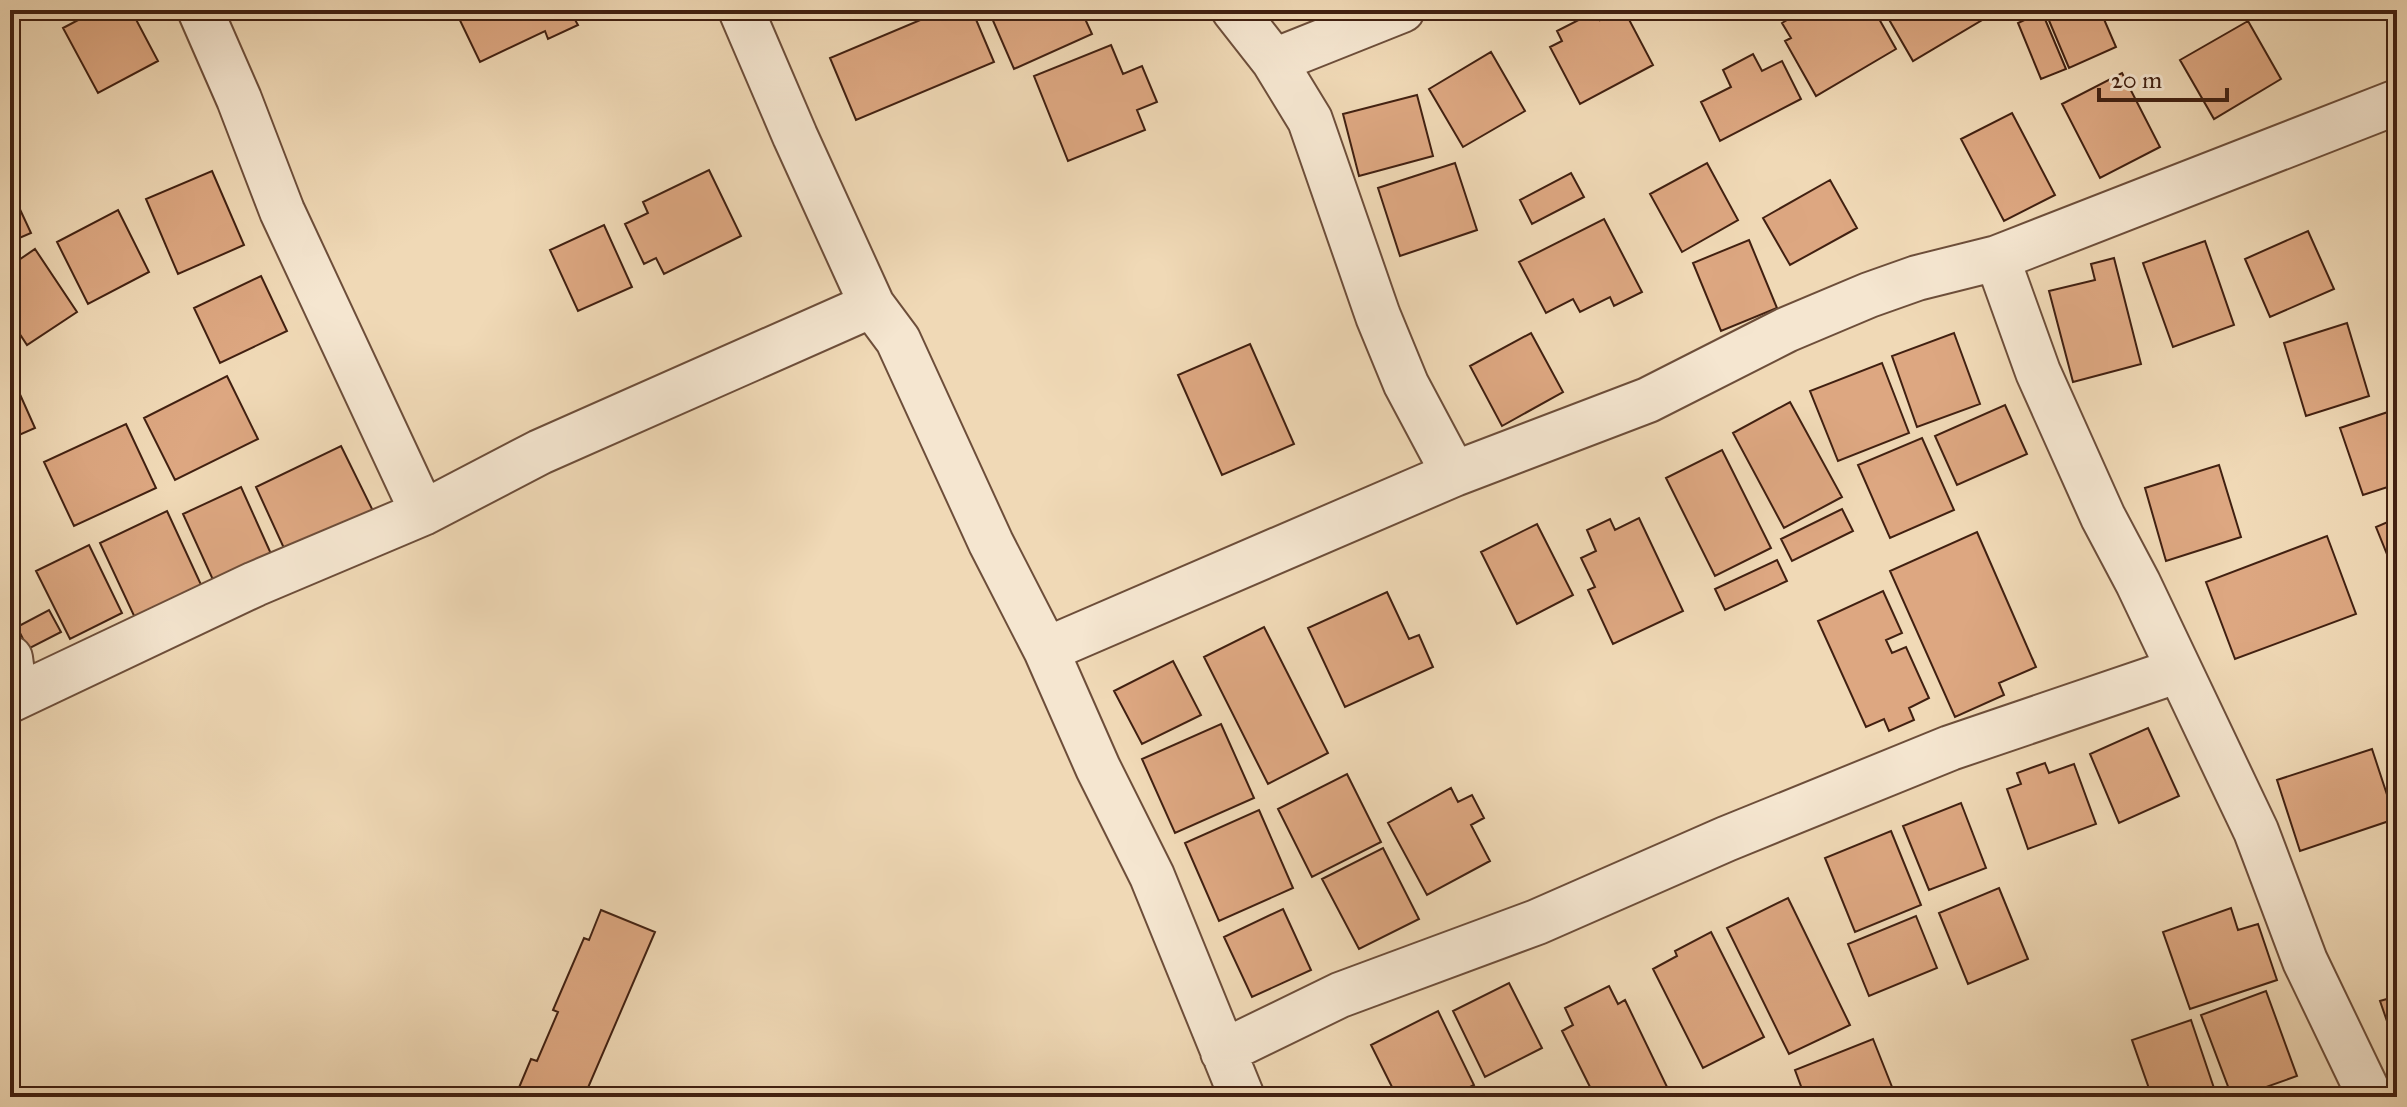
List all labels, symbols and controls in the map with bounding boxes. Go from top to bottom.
scale bar [2099,52,2227,102]
text: 20 m [2111,65,2162,95]

